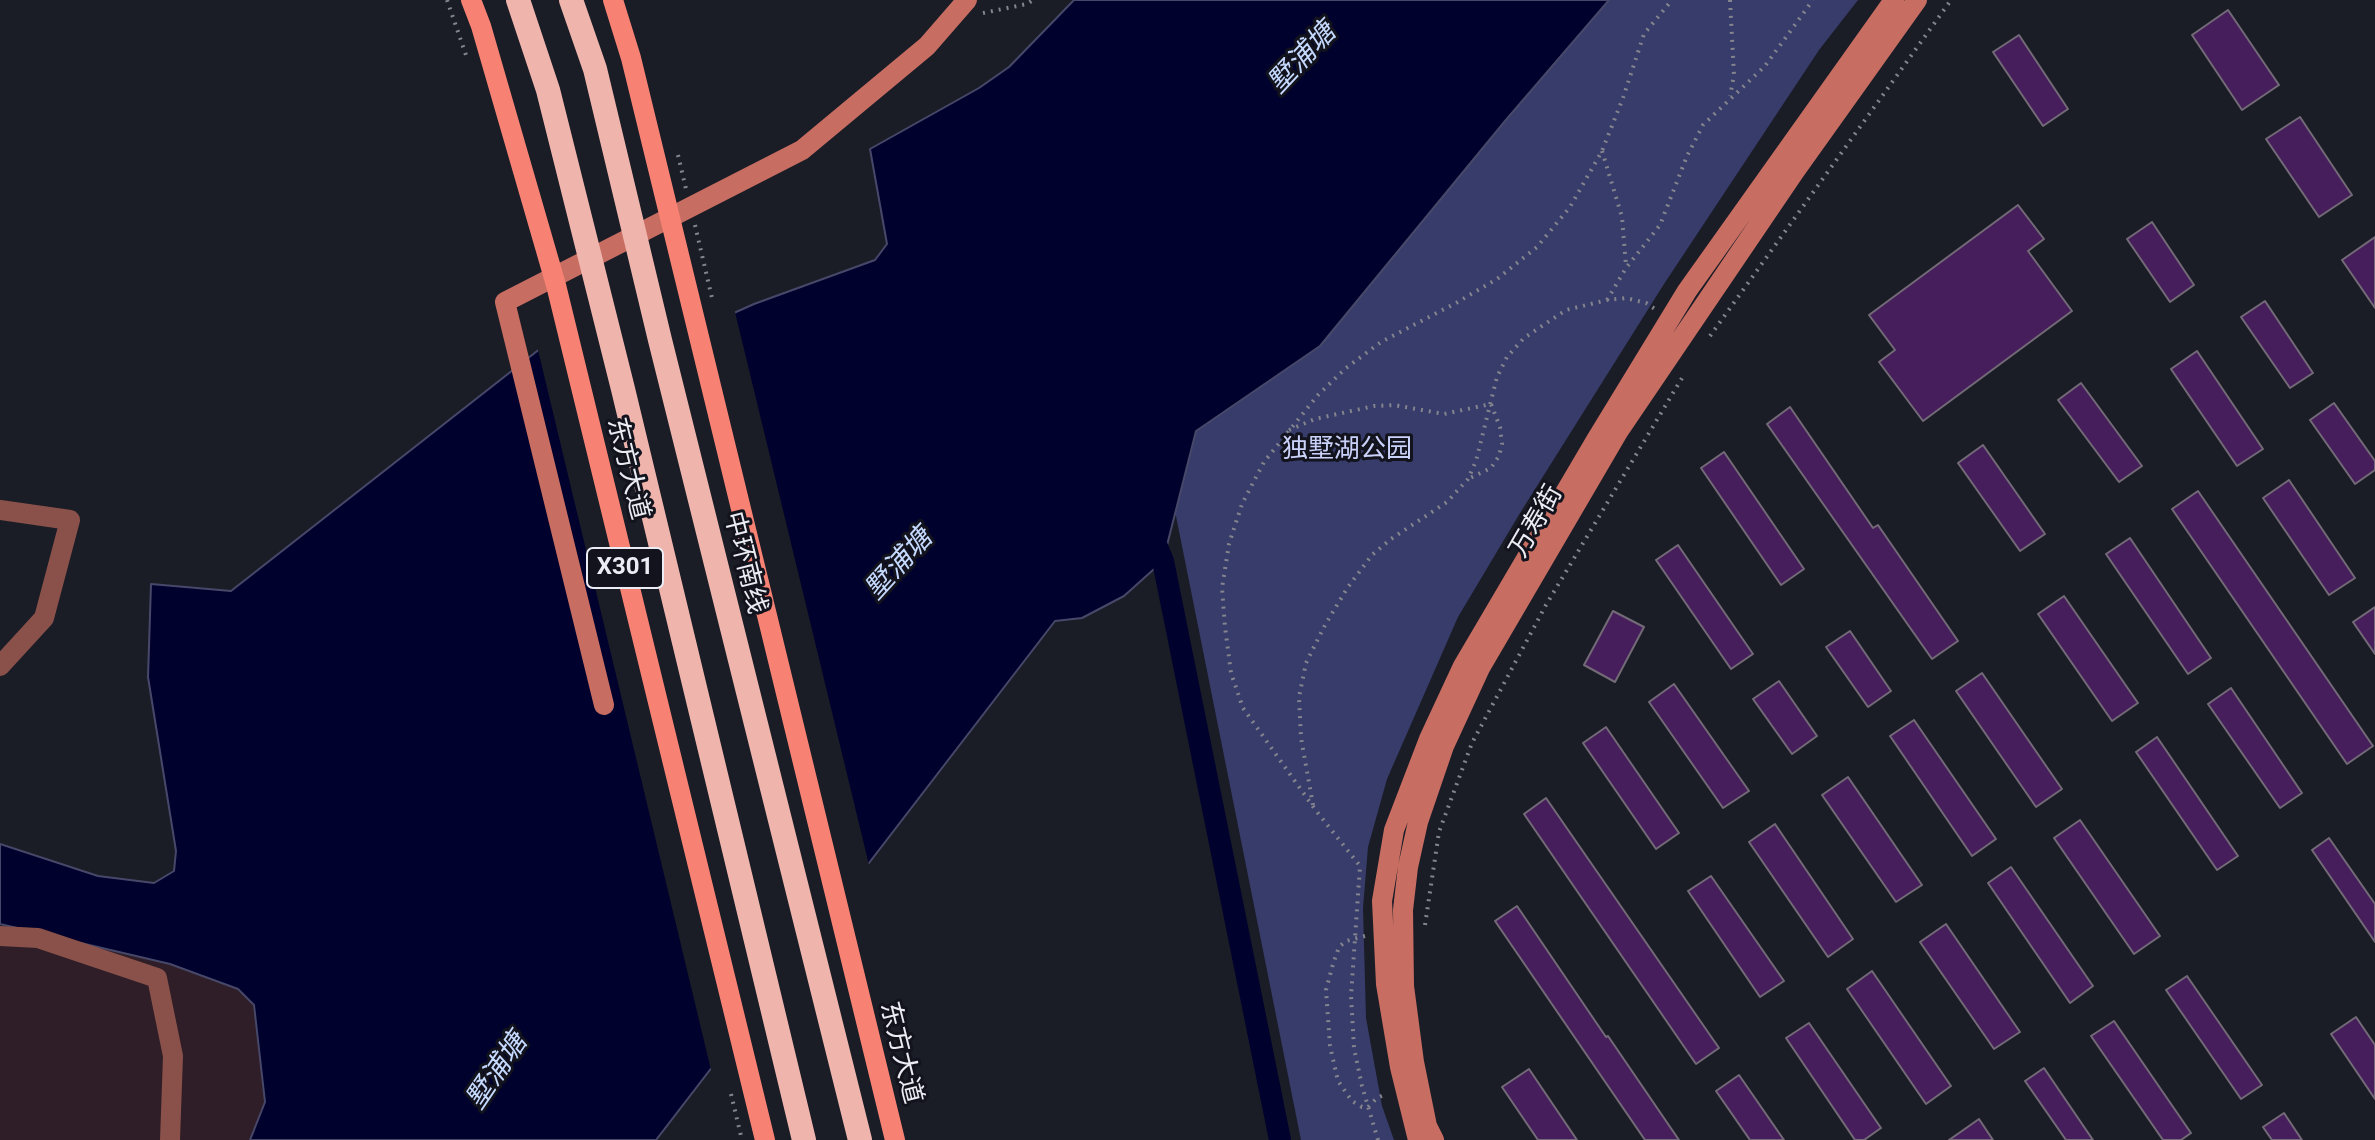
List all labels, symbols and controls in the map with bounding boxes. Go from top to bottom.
water label: 墅浦塘 [1262,17,1344,101]
street label: 东方大道 [599,415,655,523]
park label: 独墅湖公园 [1282,434,1412,466]
street label: 万寿街 [1504,480,1570,564]
street label: 中环南线 [716,509,772,617]
water label: 墅浦塘 [859,523,941,607]
road number: X301 [587,548,663,588]
street label: 东方大道 [872,999,928,1107]
water label: 墅浦塘 [461,1028,535,1116]

